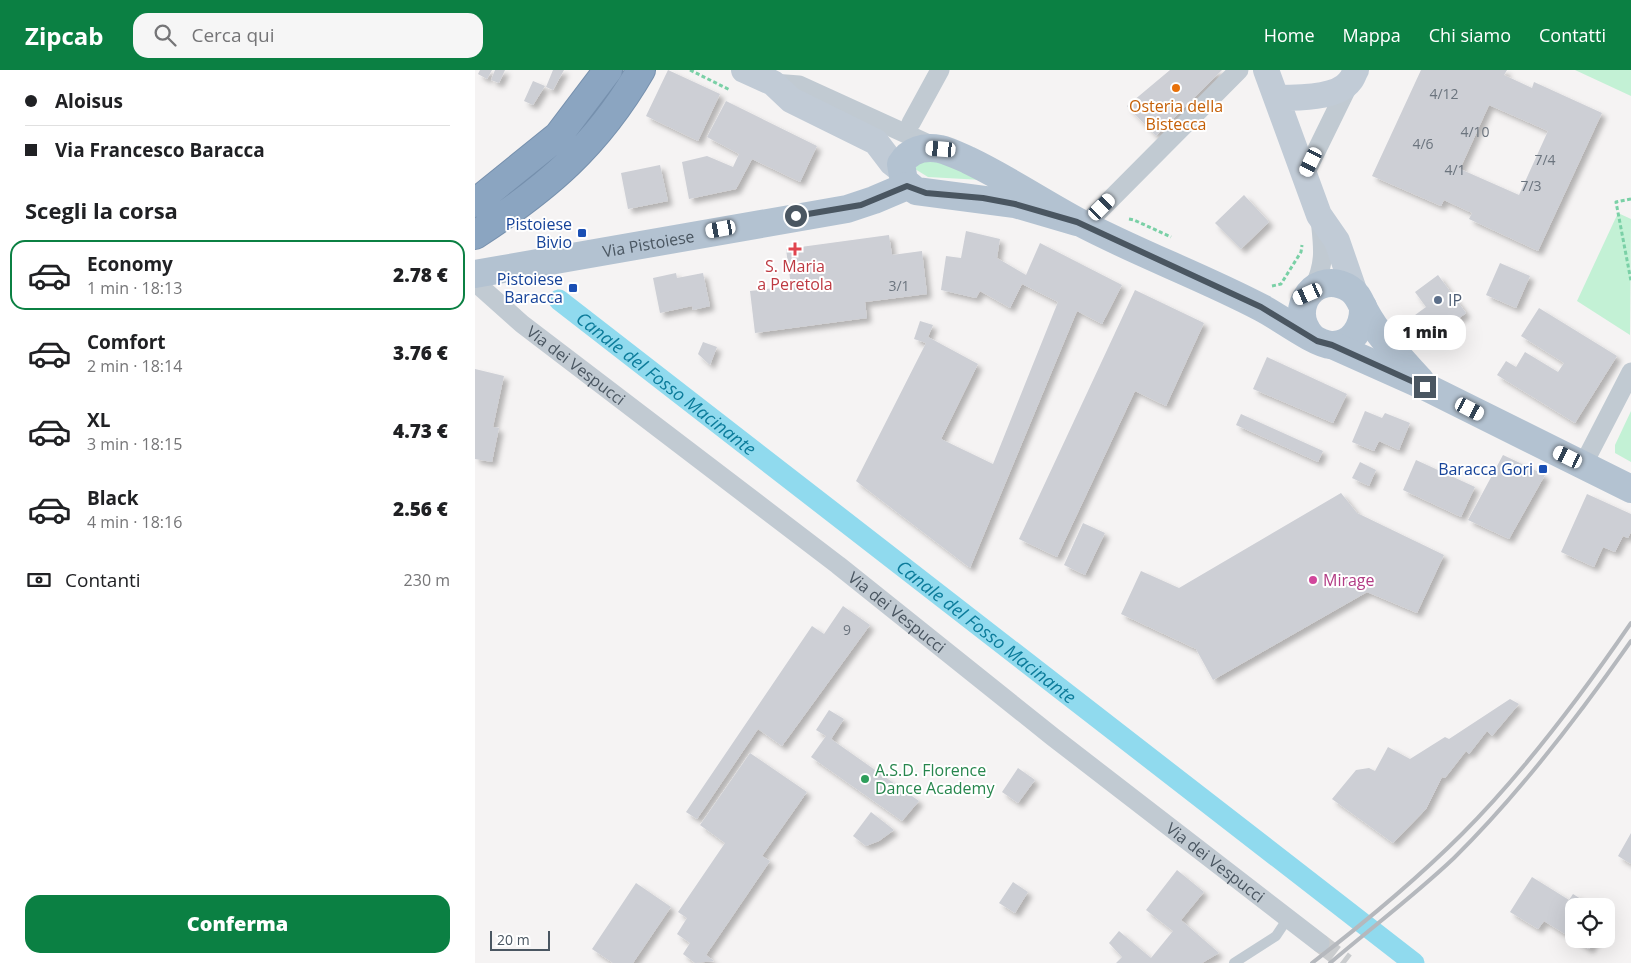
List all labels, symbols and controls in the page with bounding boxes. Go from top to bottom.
search box [133,13,483,58]
text: Zipcab [25,19,103,52]
icon: search [151,21,179,49]
text: Cerca qui [191,22,275,48]
text: Home [1264,23,1315,47]
text: Mappa [1343,23,1401,47]
text: Chi siamo [1429,23,1511,47]
text: Contatti [1539,23,1606,47]
marker: Osteria della Bistecca [1170,82,1182,94]
house number: 4/12 [1429,84,1459,103]
text: Aloisus [55,88,123,114]
place label: Osteria della Bistecca [1129,95,1223,135]
house number: 4/10 [1460,122,1490,141]
house number: 4/6 [1412,134,1434,153]
text: Via Francesco Baracca [55,137,265,163]
car [925,140,956,158]
car [1297,145,1324,179]
house number: 7/4 [1534,150,1556,169]
house number: 4/1 [1444,160,1466,179]
house number: 7/3 [1520,176,1542,195]
car [1086,191,1117,223]
text: Scegli la corsa [25,195,178,225]
route start [785,205,807,227]
place label: Pistoiese Bivio [506,213,572,253]
car [704,219,737,239]
street label: Via Pistoiese [601,225,696,263]
marker: Pistoiese Bivio [576,227,588,239]
marker: S. Maria a Peretola [789,243,801,255]
text: Economy [87,251,173,277]
icon: car [27,253,72,298]
place label: S. Maria a Peretola [757,255,833,295]
text: 2.78 € [393,262,448,288]
place label: Pistoiese Baracca [497,268,563,308]
house number: 3/1 [888,276,910,295]
text: 1 min · 18:13 [87,277,182,299]
car [1291,281,1324,307]
marker: Pistoiese Baracca [567,282,579,294]
place label: IP [1448,289,1462,311]
marker: IP [1432,294,1444,306]
water label: Canale del Fosso Macinante [572,306,761,461]
callout: 1 min [1384,314,1466,350]
street label: Via dei Vespucci [522,320,630,410]
text: 1 min [1402,321,1448,343]
text: Comfort [87,329,166,355]
icon: car [27,331,72,376]
text: 3.76 € [393,340,448,366]
text: 2 min · 18:14 [87,355,182,377]
route end [1414,376,1436,398]
car [1453,396,1486,422]
text: XL [87,407,110,433]
icon: car [27,409,72,454]
text: 4.73 € [393,418,448,444]
text: 3 min · 18:15 [87,433,182,455]
car [1551,444,1584,470]
place label: Baracca Gori [1438,458,1533,480]
marker: Baracca Gori [1537,463,1549,475]
text: Black [87,485,139,511]
icon: car [27,487,72,532]
text: 2.56 € [393,496,448,522]
text: 4 min · 18:16 [87,511,182,533]
water label: Canale del Fosso Macinante [892,554,1081,709]
icon: cash [25,566,53,594]
text: Contanti [65,567,141,593]
street label: Via dei Vespucci [844,567,950,658]
text: 230 m [404,569,450,591]
place label: Mirage [1323,569,1375,591]
marker: Mirage [1307,574,1319,586]
house number: 9 [843,620,851,639]
place label: A.S.D. Florence Dance Academy [875,759,995,799]
marker: A.S.D. Florence Dance Academy [859,773,871,785]
street label: Via dei Vespucci [1162,817,1269,907]
button: Conferma [25,895,450,953]
map controls [1565,898,1615,948]
button: locate [1565,898,1615,948]
scale bar [490,928,550,951]
text: 20 m [497,930,530,949]

